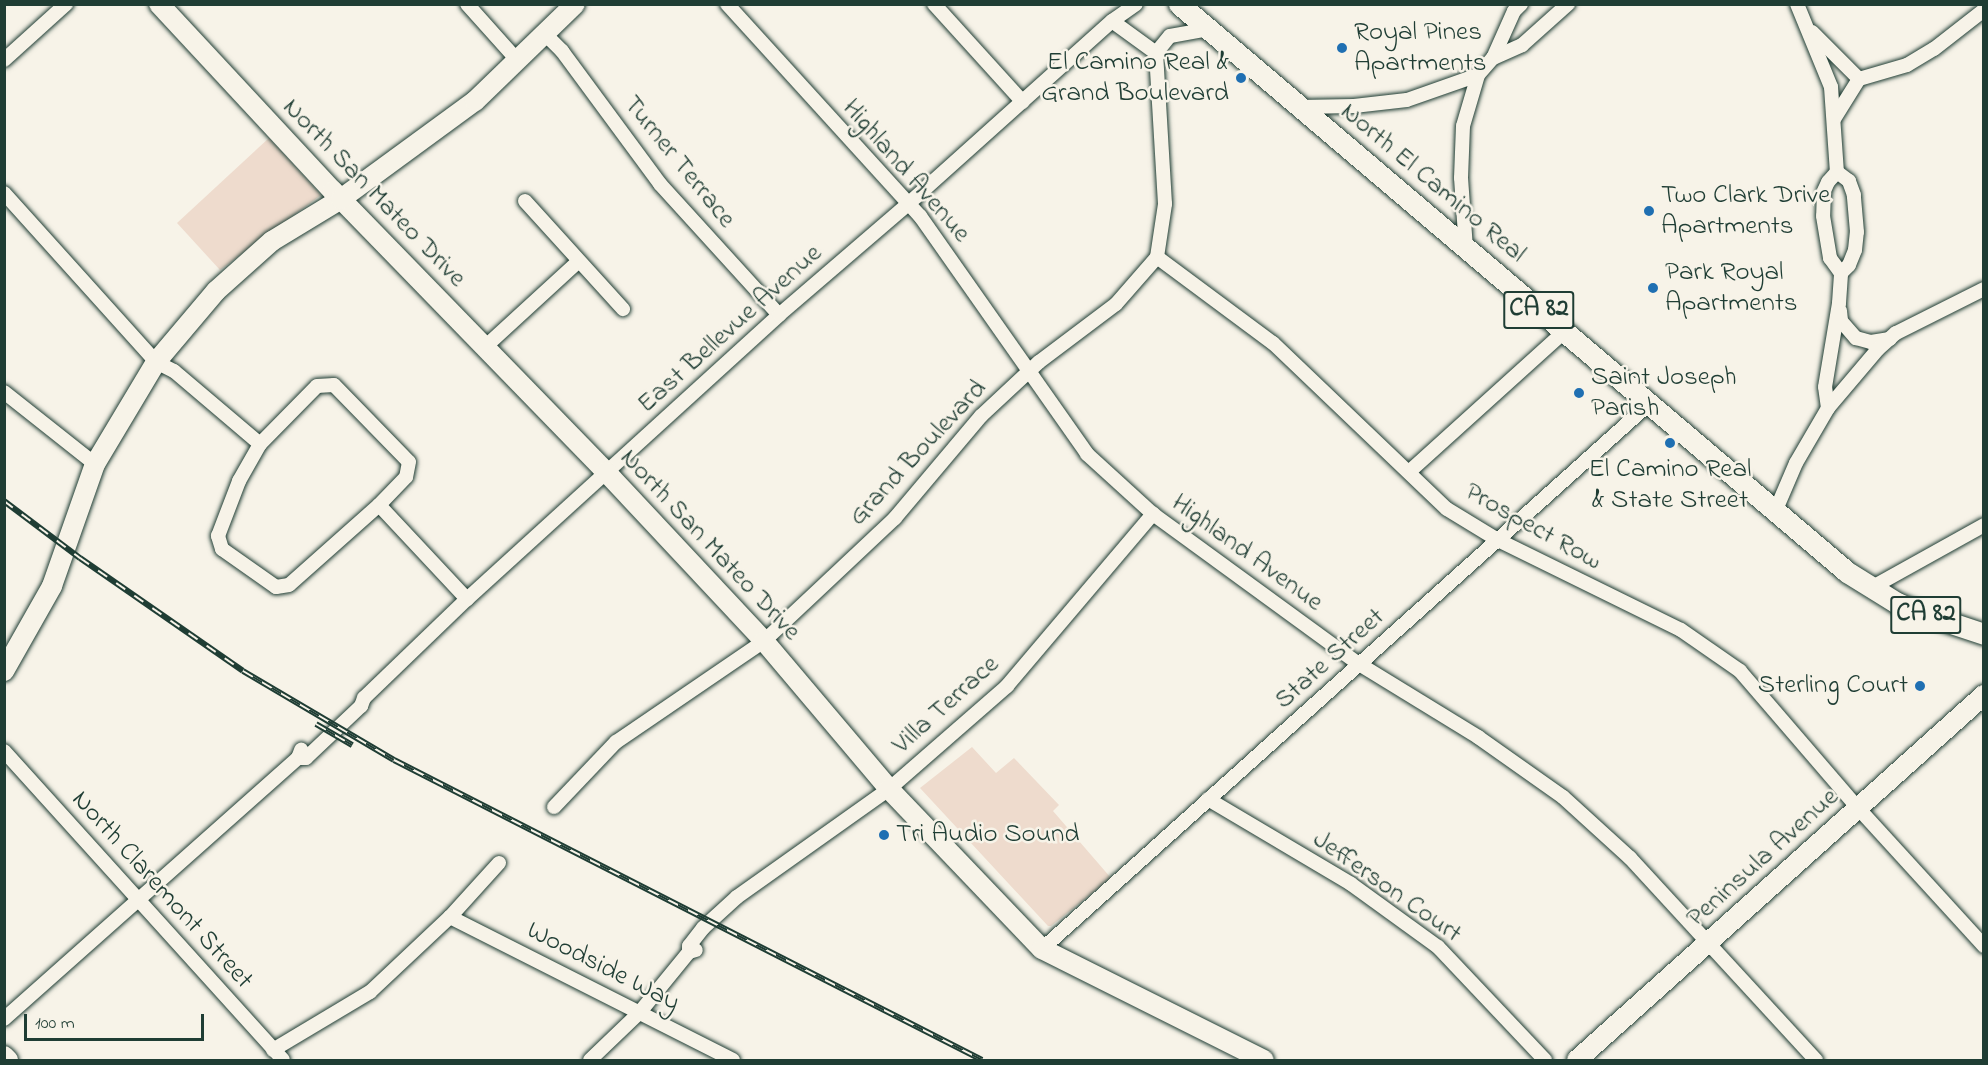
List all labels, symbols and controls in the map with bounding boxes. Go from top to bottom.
place label: Royal Pines Apartments [1354,16,1487,79]
marker: Royal Pines Apartments [1335,41,1349,55]
place label: El Camino Real & Grand Boulevard [1041,46,1229,109]
marker: El Camino Real & Grand Boulevard [1234,71,1248,85]
street label: Turner Terrace [616,89,742,235]
street label: North San Mateo Drive [275,92,473,294]
street label: Highland Avenue [835,93,977,249]
street label: North El Camino Real [1334,96,1532,270]
place label: Two Clark Drive Apartments [1661,179,1830,242]
marker: Two Clark Drive Apartments [1642,204,1656,218]
street label: East Bellevue Avenue [631,238,829,420]
place label: Park Royal Apartments [1665,256,1798,319]
marker: Park Royal Apartments [1646,281,1660,295]
road number: CA 82 [1503,287,1575,333]
place label: Saint Joseph Parish [1591,361,1737,424]
street label: Grand Boulevard [842,373,994,533]
marker: Saint Joseph Parish [1572,386,1586,400]
marker: El Camino Real & State Street [1663,436,1677,450]
street label: North San Mateo Drive [613,442,807,648]
place label: El Camino Real & State Street [1588,453,1752,516]
street label: Prospect Row [1459,476,1607,578]
street label: Highland Avenue [1165,487,1329,619]
road number: CA 82 [1890,592,1962,638]
street label: State Street [1268,601,1392,717]
street label: Villa Terrace [886,649,1006,761]
place label: Sterling Court [1758,670,1908,702]
marker: Sterling Court [1913,679,1927,693]
street label: Peninsula Avenue [1680,781,1846,935]
street label: North Claremont Street [64,784,260,996]
place label: Tri Audio Sound [896,819,1079,851]
street label: Jefferson Court [1306,824,1468,950]
marker: Tri Audio Sound [877,828,891,842]
street label: Woodside Way [521,915,685,1019]
scale bar [27,1002,207,1040]
text: 100 m [35,1011,75,1037]

